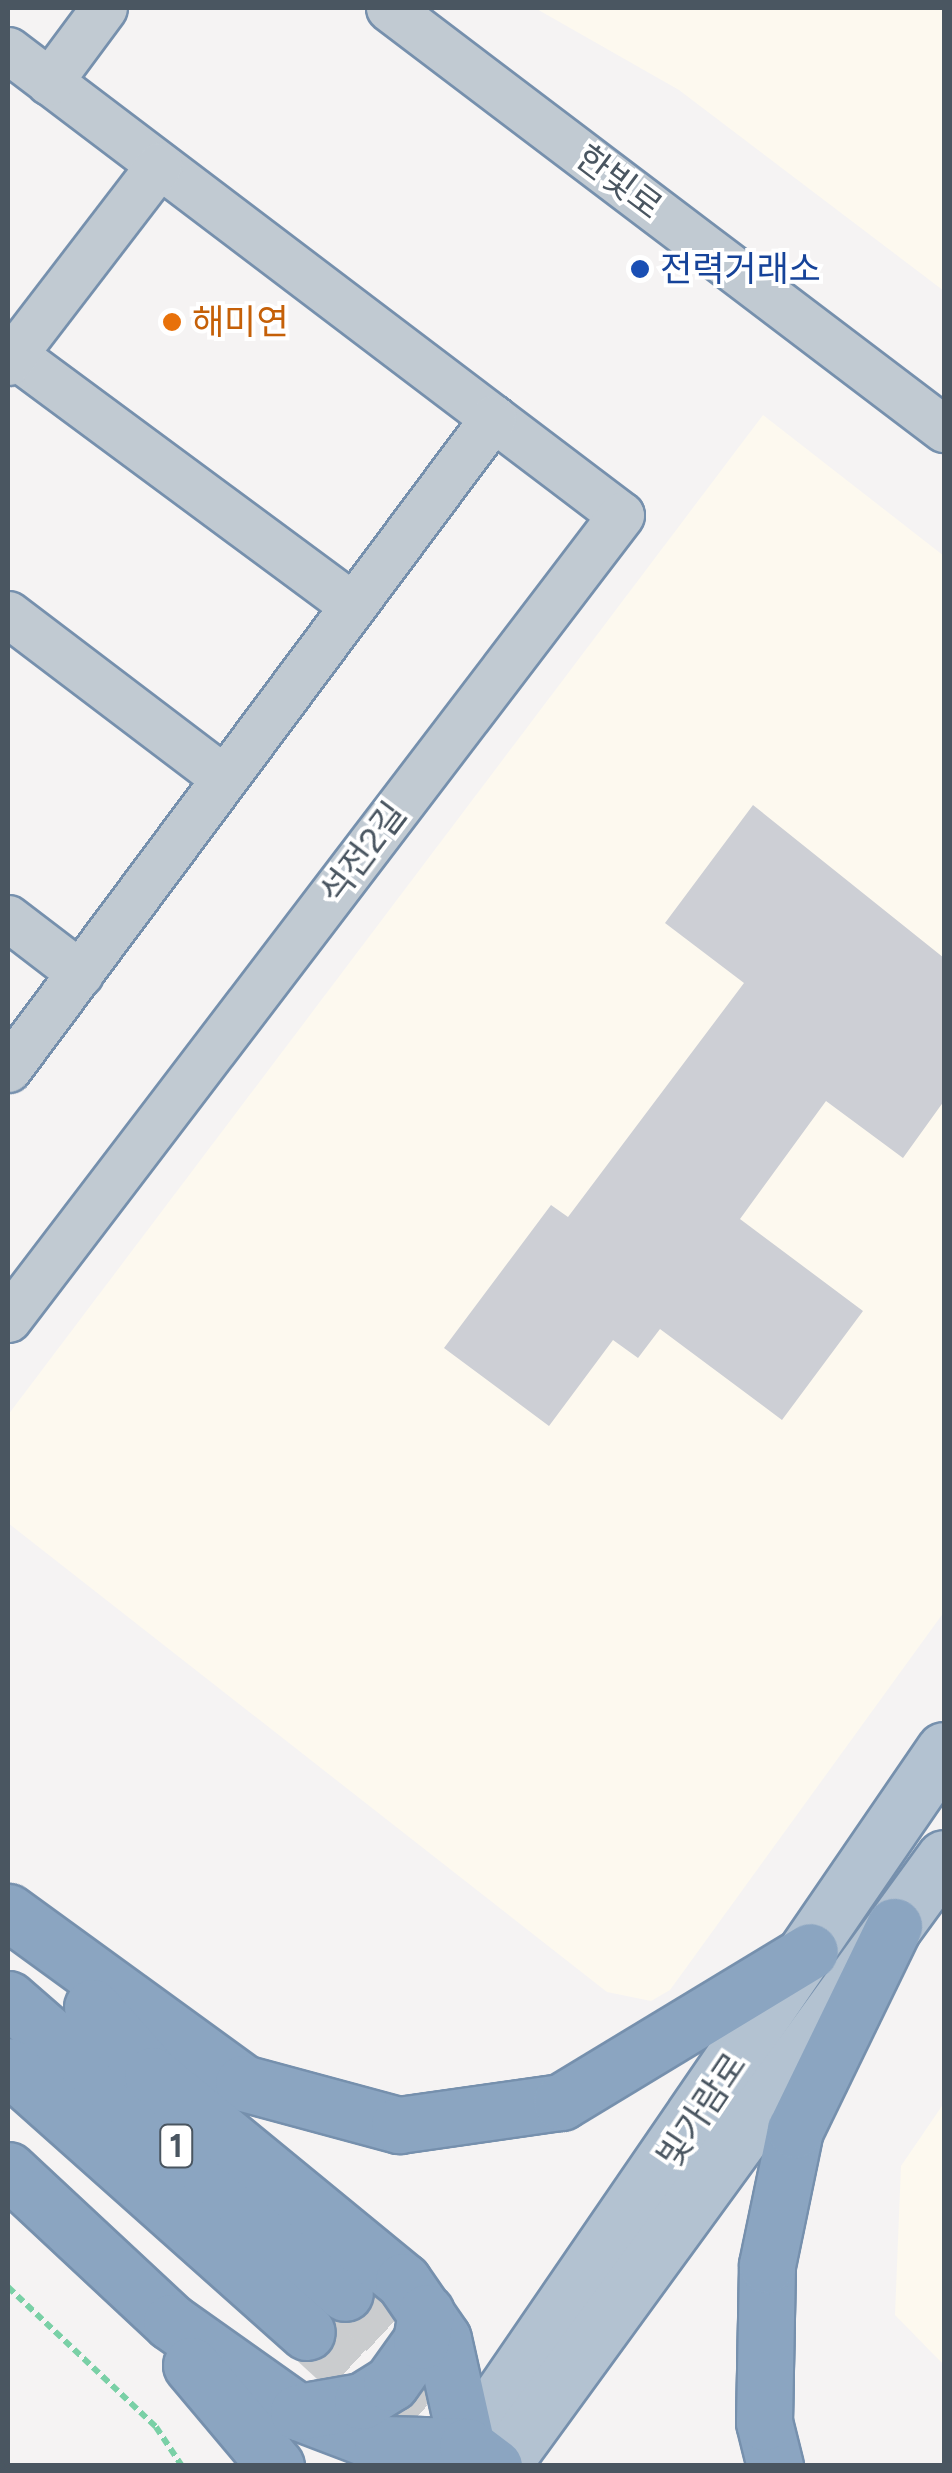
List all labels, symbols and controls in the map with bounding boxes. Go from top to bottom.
street label: 한빛로 [568,136,670,228]
place label: 전력거래소 [660,248,821,290]
marker: 전력거래소 [629,258,651,280]
place label: 해미연 [192,301,289,343]
marker: 해미연 [161,311,183,333]
street label: 석전2길 [311,794,415,912]
street label: 빛가람로 [649,2045,755,2175]
road number: 1 [158,2119,194,2173]

